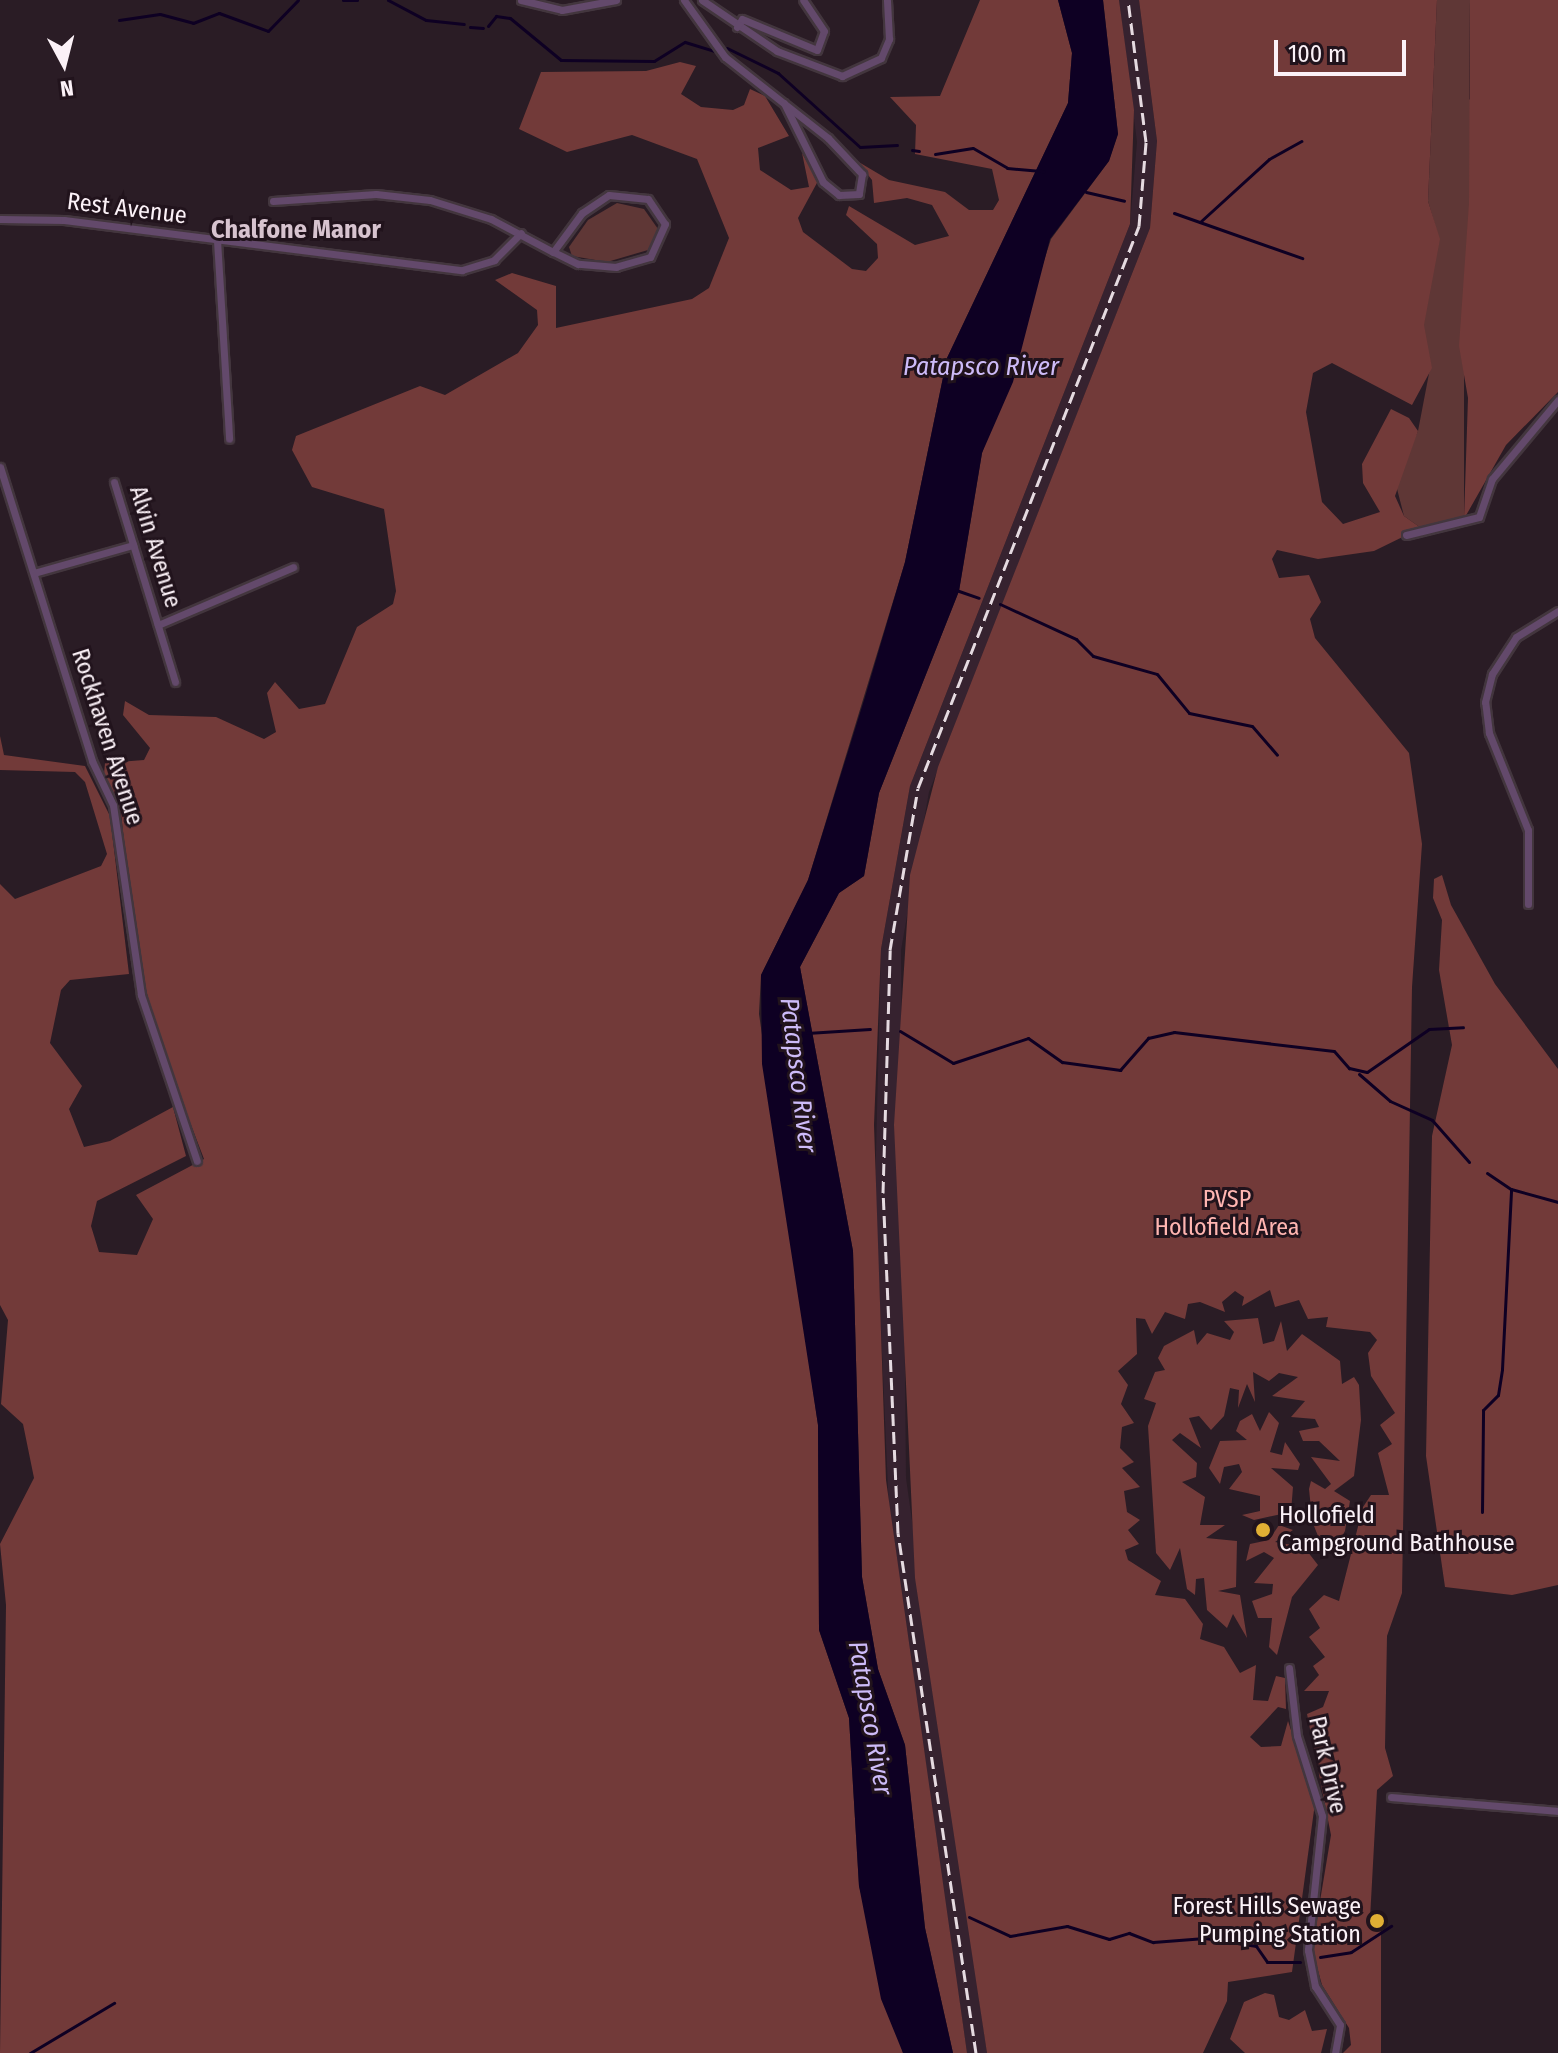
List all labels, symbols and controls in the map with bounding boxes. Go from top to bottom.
north arrow [24,24,104,104]
scale bar [1278,24,1410,74]
text: 100 m [1288,40,1346,68]
text: N [59,74,75,103]
street label: Rest Avenue [65,187,189,231]
district label: Chalfone Manor [211,214,381,246]
water label: Patapsco River [903,351,1059,383]
street label: Alvin Avenue [123,483,187,611]
street label: Rockhaven Avenue [65,645,149,829]
water label: Patapsco River [773,996,823,1154]
park label: PVSP Hollofield Area [1154,1186,1300,1242]
place label: Hollofield Campground Bathhouse [1279,1502,1515,1558]
marker: Hollofield Campground Bathhouse [1254,1521,1272,1539]
water label: Patapsco River [841,1639,899,1797]
street label: Park Drive [1302,1713,1352,1817]
place label: Forest Hills Sewage Pumping Station [1173,1893,1361,1949]
marker: Forest Hills Sewage Pumping Station [1368,1912,1386,1930]

